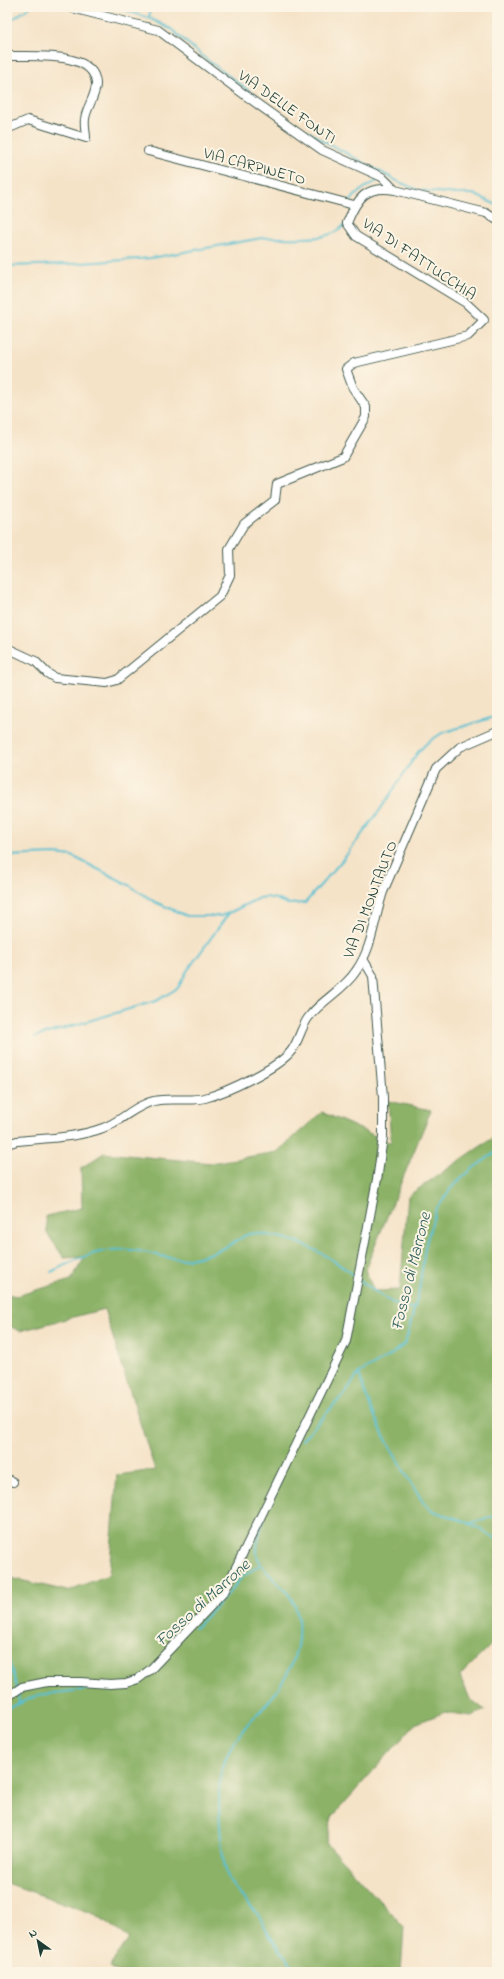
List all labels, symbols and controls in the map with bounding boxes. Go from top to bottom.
street label: VIA DELLE FONTI [232,64,341,151]
street label: VIA CARPINETO [200,142,308,192]
street label: VIA DI FATTUCCHIA [356,212,481,307]
street label: VIA DI MONTAUTO [337,837,404,963]
water label: Fosso di Marrone [385,1209,438,1333]
water label: Fosso di Marrone [150,1553,257,1653]
north arrow [18,1921,58,1961]
text: N [26,1925,41,1942]

